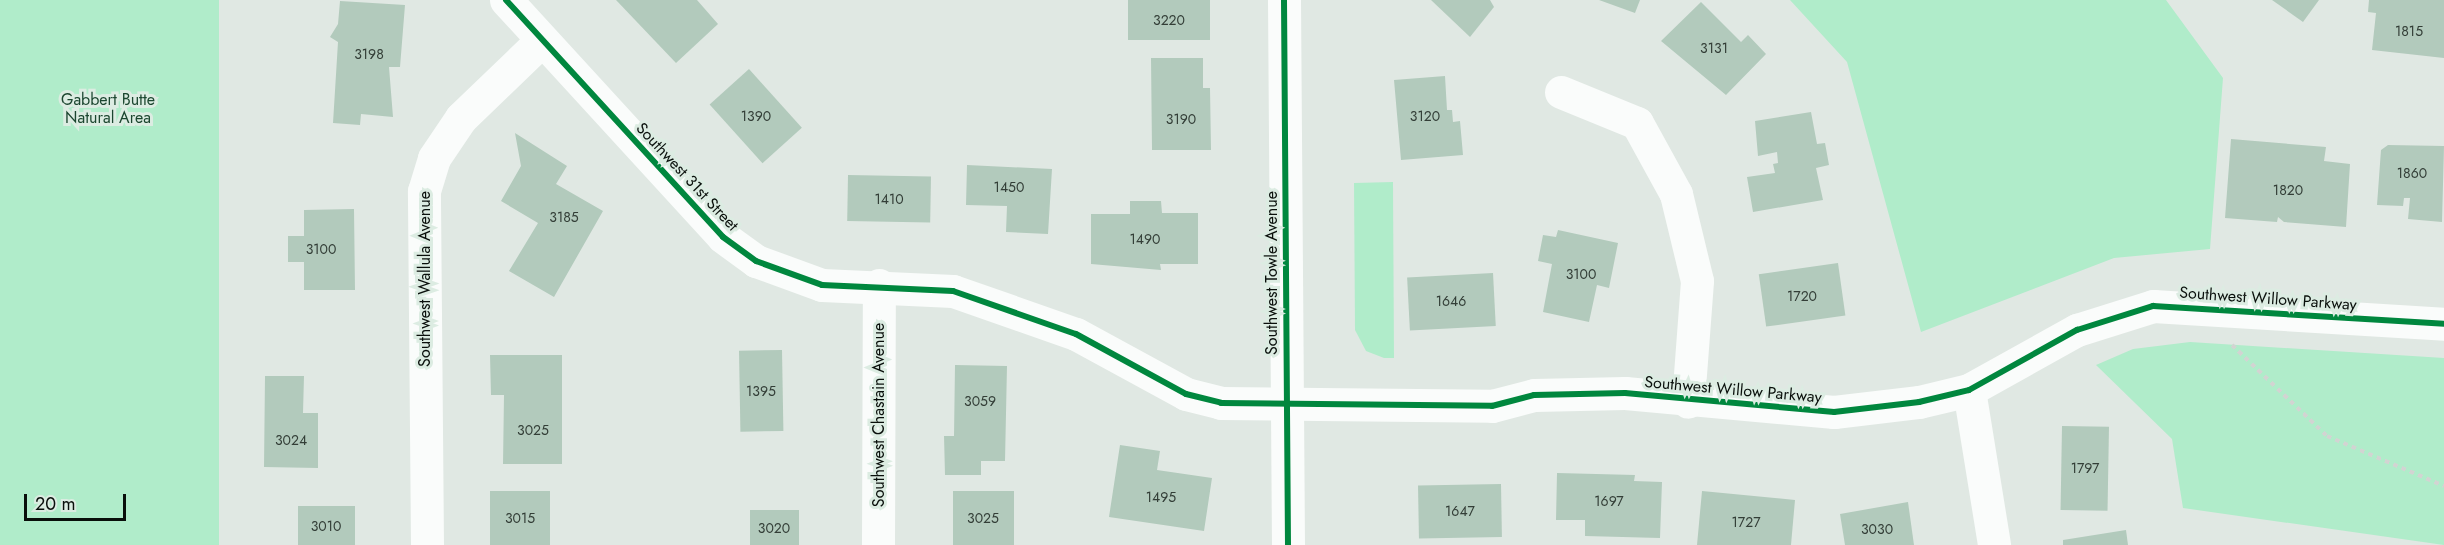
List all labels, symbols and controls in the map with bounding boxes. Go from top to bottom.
house number: 3220 [1153,12,1185,28]
house number: 1815 [2395,23,2423,39]
house number: 3131 [1700,40,1728,56]
house number: 3198 [354,46,384,62]
park label: Gabbert Butte Natural Area [61,90,155,128]
house number: 1390 [741,108,771,124]
house number: 3120 [1410,108,1440,124]
house number: 3190 [1166,111,1196,127]
street label: Southwest 31st Street [632,119,742,235]
house number: 1860 [2397,165,2427,181]
house number: 1450 [994,179,1024,195]
house number: 1820 [2273,182,2303,198]
street label: Southwest Wallula Avenue [415,191,435,367]
house number: 1410 [874,191,904,207]
street label: Southwest Towle Avenue [1262,191,1282,355]
house number: 3185 [549,209,579,225]
house number: 1490 [1130,231,1160,247]
house number: 3100 [306,241,336,257]
house number: 3100 [1566,266,1596,282]
street label: Southwest Willow Parkway [2179,283,2357,315]
house number: 1720 [1787,288,1817,304]
house number: 1646 [1436,293,1466,309]
street label: Southwest Chastain Avenue [869,323,889,507]
street label: Southwest Willow Parkway [1644,373,1822,407]
house number: 1395 [746,383,776,399]
house number: 3059 [964,393,996,409]
house number: 3025 [517,422,549,438]
house number: 3024 [275,432,307,448]
house number: 1797 [2071,460,2099,476]
scale bar [27,482,129,520]
house number: 1495 [1146,489,1176,505]
text: 20 m [35,491,75,517]
house number: 1697 [1594,493,1624,509]
house number: 1647 [1445,503,1475,519]
house number: 3015 [505,510,535,526]
house number: 3025 [967,510,999,526]
house number: 1727 [1732,514,1760,530]
house number: 3010 [311,518,341,534]
house number: 3020 [758,520,790,536]
house number: 3030 [1861,521,1893,537]

